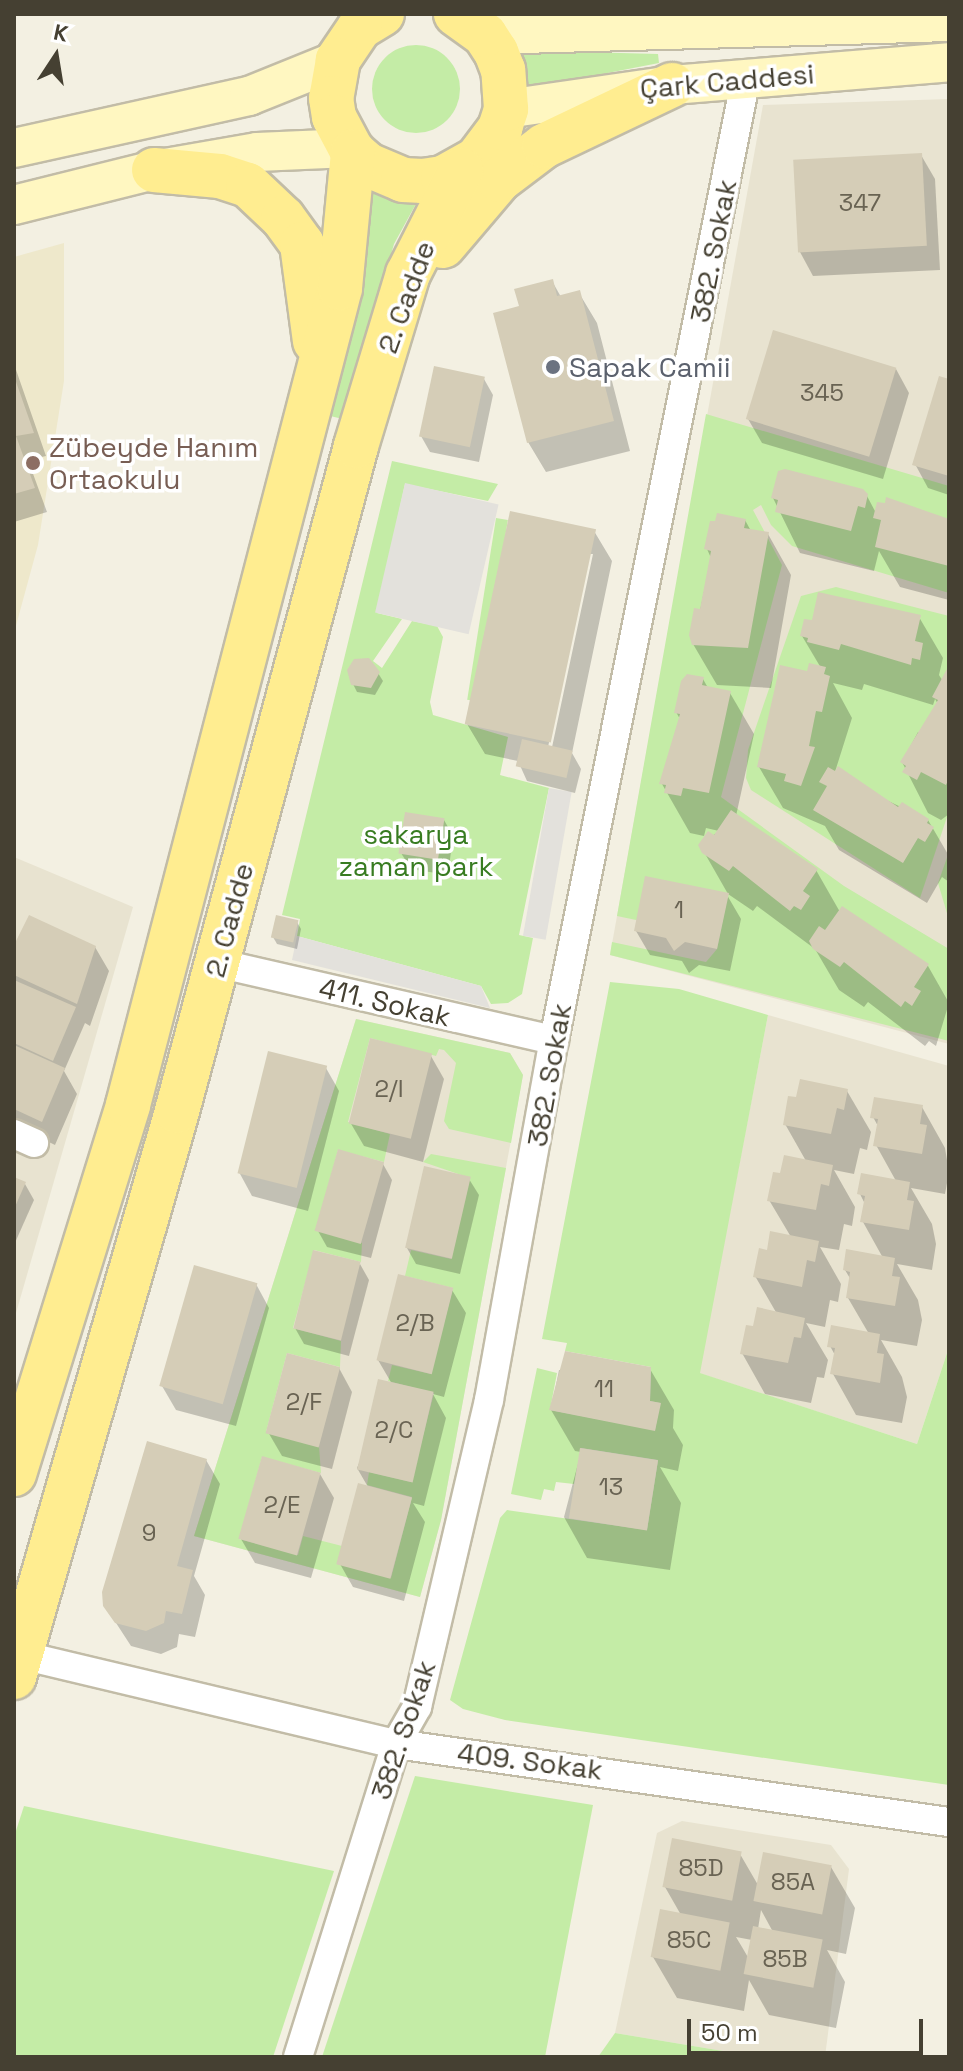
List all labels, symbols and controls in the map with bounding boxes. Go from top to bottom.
north arrow [16,16,96,96]
text: K [51,17,71,48]
street label: Çark Caddesi [638,57,816,105]
street label: 382. Sokak [683,176,743,326]
house number: 347 [839,189,881,217]
street label: 2. Cadde [370,236,442,358]
place label: Sapak Camii [569,350,731,384]
marker: Sapak Camii [544,358,562,376]
house number: 345 [800,379,844,407]
place label: Zübeyde Hanım Ortaokulu [49,430,258,496]
marker: Zübeyde Hanım Ortaokulu [24,454,42,472]
park label: sakarya zaman park [339,817,493,883]
street label: 2. Cadde [198,859,260,981]
house number: 1 [674,896,684,924]
street label: 411. Sokak [316,970,454,1034]
street label: 382. Sokak [520,1000,578,1150]
house number: 2/I [374,1075,404,1103]
house number: 2/B [395,1309,435,1337]
house number: 11 [594,1375,614,1403]
house number: 2/F [286,1388,322,1416]
house number: 2/C [375,1416,413,1444]
house number: 13 [599,1473,623,1501]
house number: 2/E [264,1491,300,1519]
house number: 9 [142,1519,156,1547]
street label: 382. Sokak [363,1656,443,1804]
street label: 409. Sokak [455,1735,605,1787]
house number: 85D [678,1854,724,1882]
house number: 85A [771,1868,815,1896]
house number: 85C [667,1926,711,1954]
house number: 85B [762,1945,808,1973]
scale bar [691,2003,927,2053]
text: 50 m [701,2017,758,2048]

